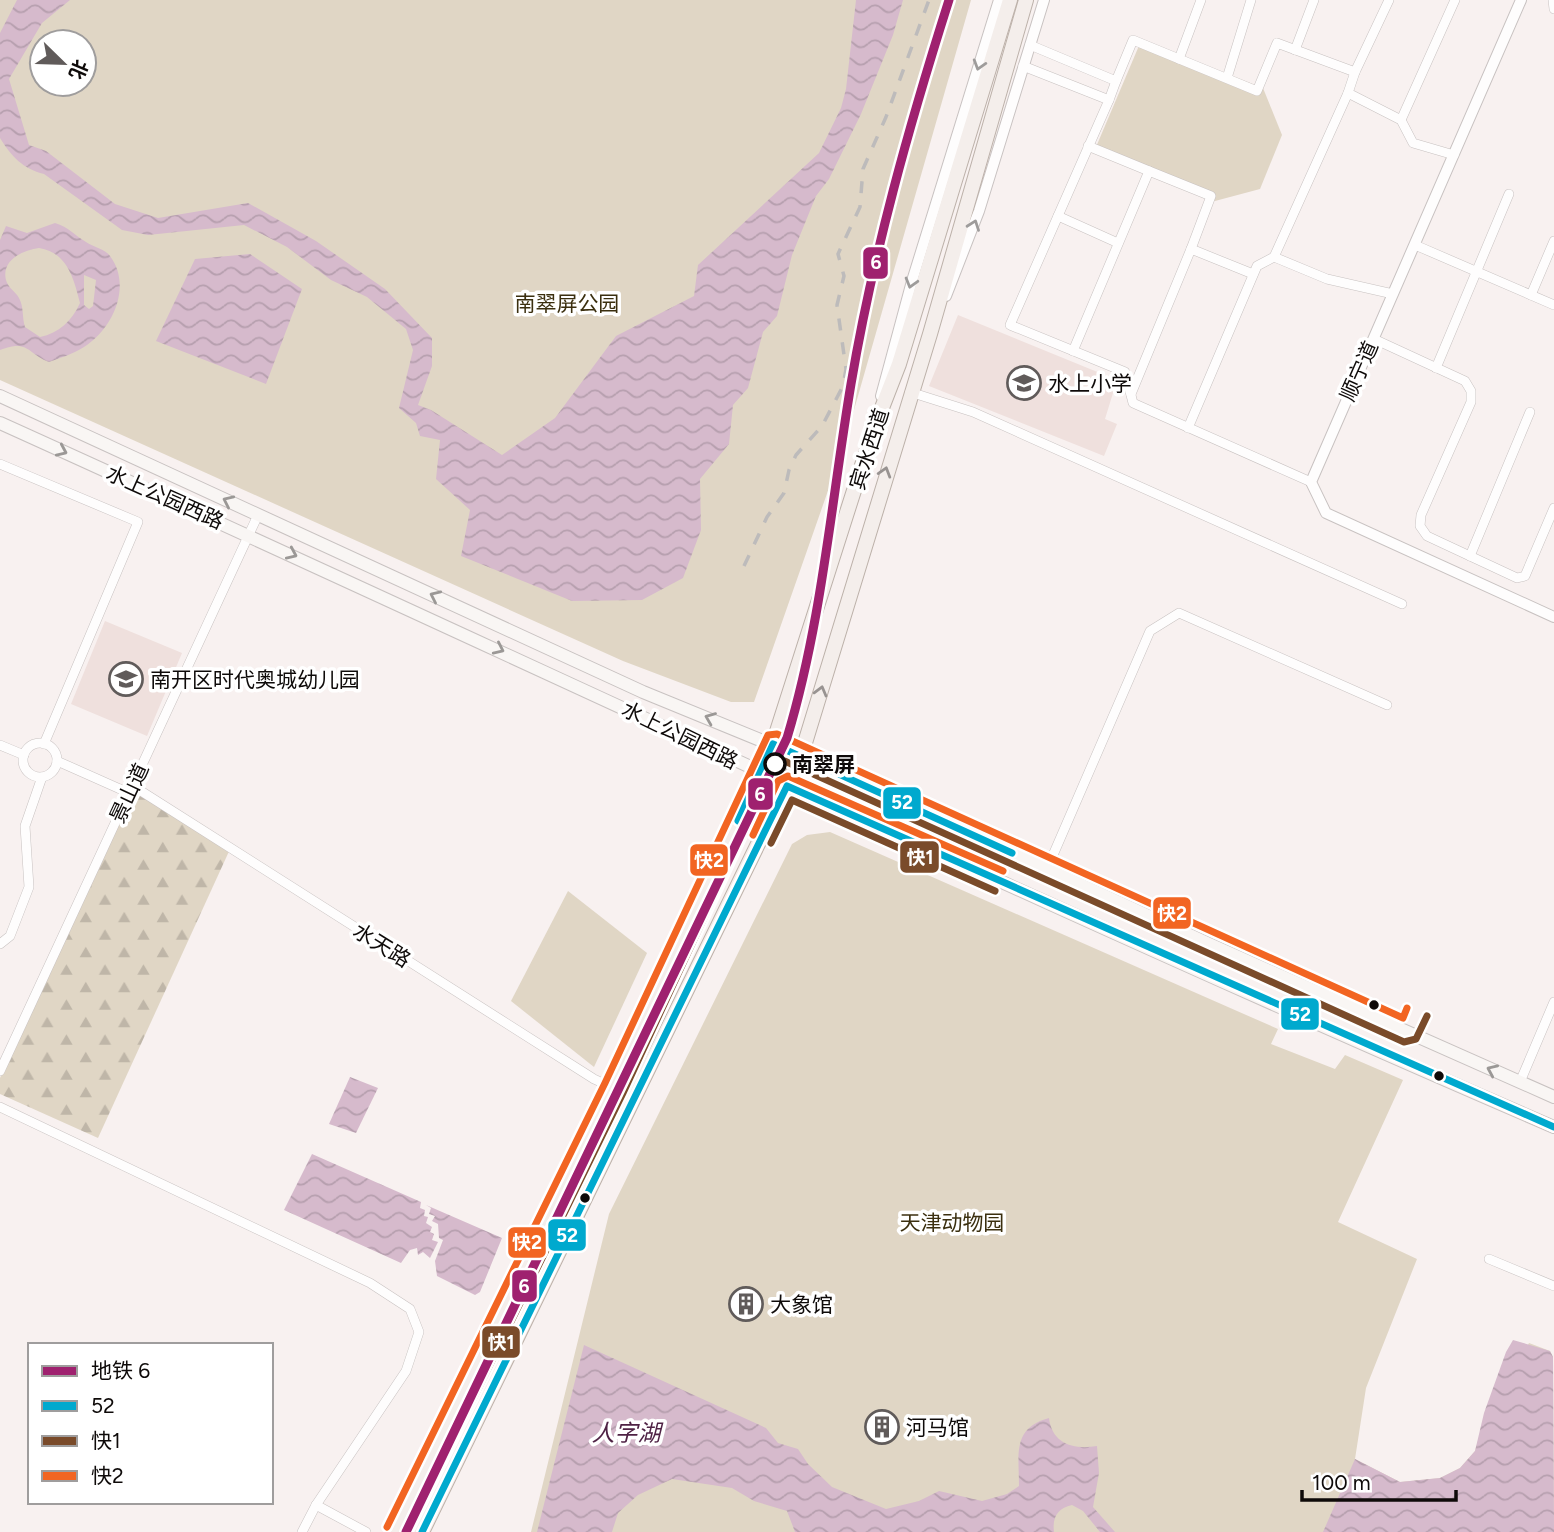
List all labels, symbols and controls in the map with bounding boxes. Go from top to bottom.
north arrow [28,28,98,98]
text: 北 [64,56,92,83]
one-way arrow [972,59,987,71]
one-way arrow [966,219,980,231]
line badge: 6 [862,246,889,280]
text: 6 [870,251,882,274]
one-way arrow [905,276,920,288]
park label: 南翠屏公园 [515,291,620,316]
street label: 顺宁道 [1335,337,1383,405]
school or university icon: 水上小学 [1005,364,1043,402]
place label: 水上小学 [1048,371,1132,396]
street label: 宾水西道 [844,405,894,493]
one-way arrow [55,443,67,457]
street label: 水上公园西路 [102,460,228,534]
one-way arrow [877,467,892,479]
one-way arrow [223,496,235,510]
one-way arrow [285,546,297,560]
one-way arrow [430,591,442,605]
one-way arrow [492,641,504,655]
school or university icon: 南开区时代奥城幼儿园 [107,660,145,698]
place label: 南开区时代奥城幼儿园 [150,667,360,692]
one-way arrow [813,685,827,697]
street label: 水上公园西路 [618,696,742,774]
one-way arrow [705,712,717,726]
place label: 南翠屏 [792,752,855,777]
marker: 南翠屏 [764,753,786,775]
street label: 景山道 [104,759,154,827]
line badge: 6 [747,777,774,811]
text: 6 [754,783,766,806]
line badge: 52 [882,786,922,820]
text: 52 [891,791,913,814]
line badge: 快1 [899,840,940,874]
line badge: 快2 [689,843,729,877]
text: 快1 [906,846,934,869]
text: 快2 [694,849,724,872]
line badge: 快2 [1152,896,1192,930]
text: 快2 [1157,902,1187,925]
street label: 水天路 [349,918,415,972]
line badge: 52 [1280,997,1320,1031]
unlabelled marker [1367,998,1381,1012]
text: 52 [1289,1003,1311,1026]
one-way arrow [1486,1064,1499,1078]
unlabelled marker [1432,1069,1446,1083]
unlabelled marker [578,1191,592,1205]
park label: 天津动物园 [900,1210,1005,1235]
line badge: 52 [547,1218,587,1252]
text: 52 [556,1224,578,1247]
line badge: 快2 [507,1226,547,1259]
text: 快2 [512,1231,542,1254]
line badge: 6 [511,1269,538,1303]
text: 6 [518,1275,530,1298]
building icon: 大象馆 [727,1285,765,1323]
place label: 大象馆 [770,1292,833,1317]
line badge: 快1 [481,1325,521,1359]
text: 快1 [487,1331,515,1354]
legend [28,1343,273,1504]
text: 地铁 6 [91,1358,150,1383]
text: 52 [91,1393,115,1418]
building icon: 河马馆 [863,1408,901,1446]
place label: 河马馆 [906,1415,969,1440]
water label: 人字湖 [592,1419,664,1447]
text: 快1 [91,1428,121,1453]
scale bar [1302,1458,1456,1502]
text: 快2 [91,1463,124,1488]
text: 100 m [1312,1470,1371,1495]

